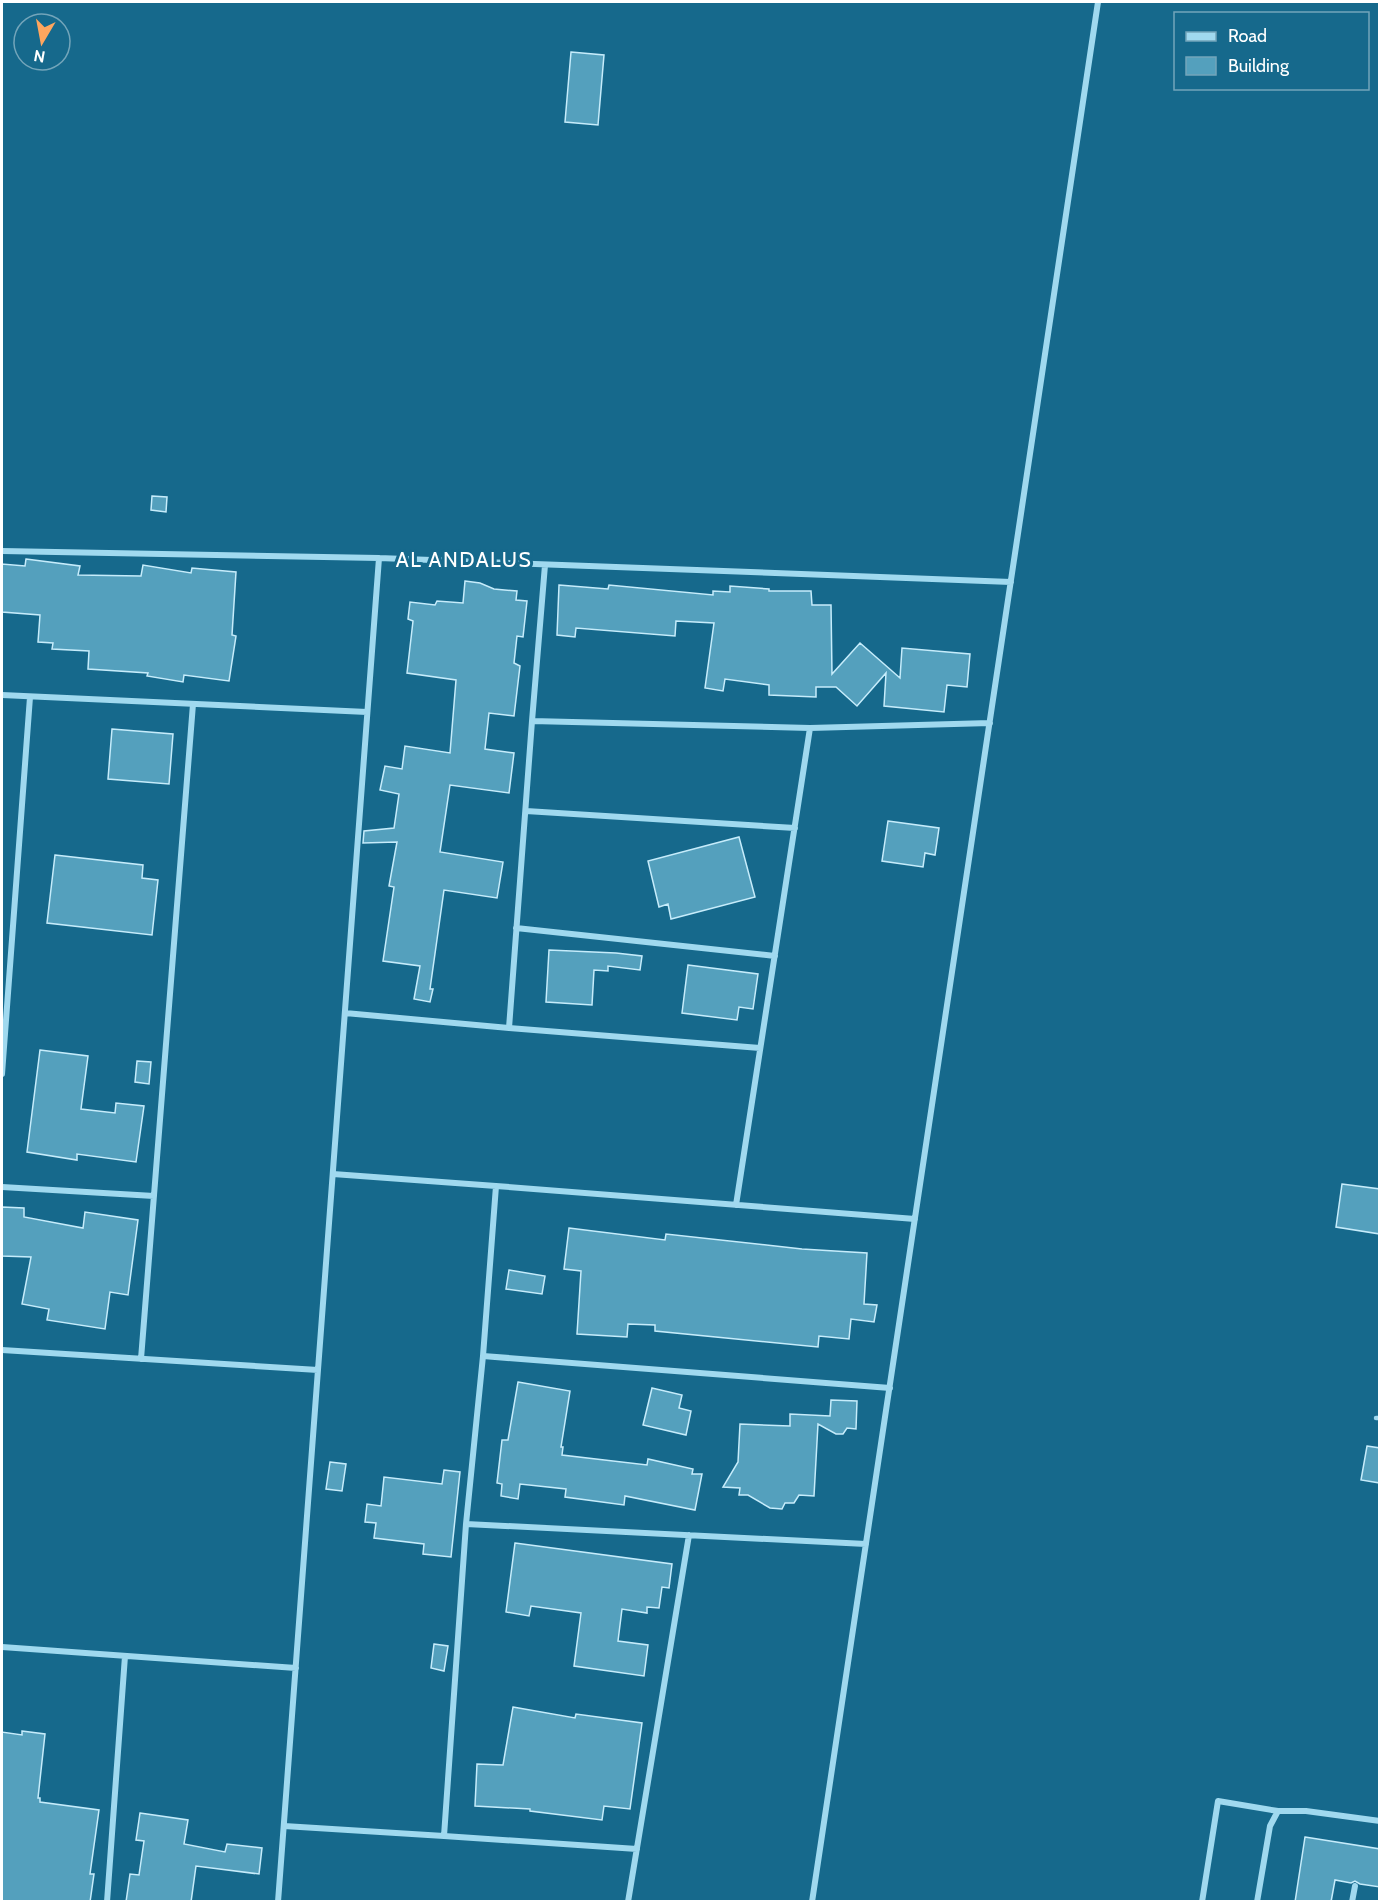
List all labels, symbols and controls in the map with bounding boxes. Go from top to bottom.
north arrow [12,12,72,72]
legend [1174,12,1369,90]
text: Road [1228,25,1267,47]
text: N [32,46,47,67]
text: Building [1228,55,1290,77]
district label: AL ANDALUS [396,547,532,572]

